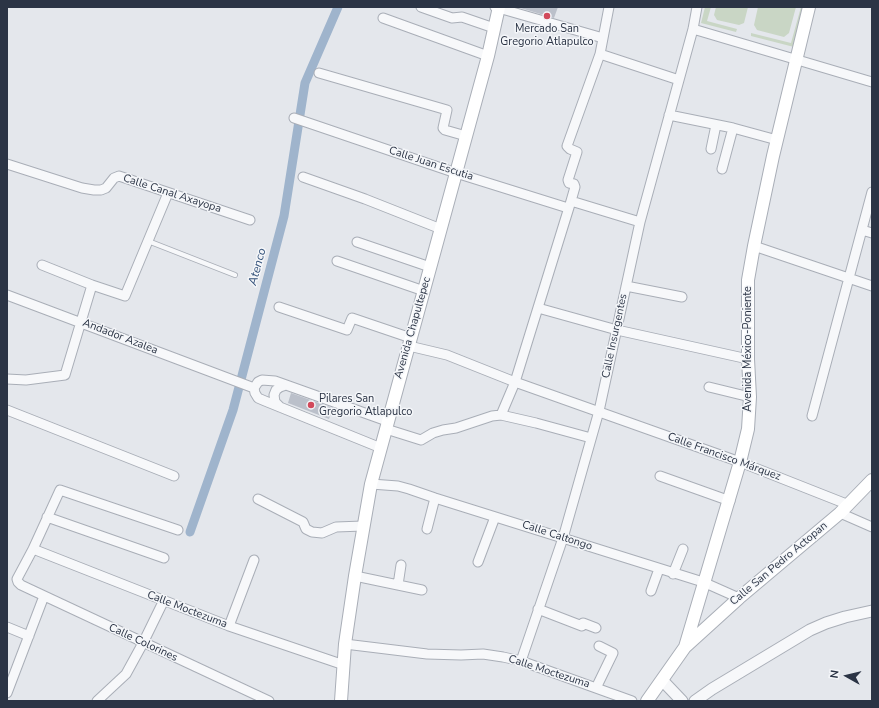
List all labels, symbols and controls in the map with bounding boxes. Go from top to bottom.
marker: Mercado San Gregorio Atlapulco [542,11,552,21]
place label: Mercado San Gregorio Atlapulco [500,22,594,48]
street label: Calle Juan Escutia [387,144,475,184]
street label: Calle Canal Axayopa [121,172,223,216]
water label: Atenco [246,247,270,287]
street label: Avenida Chapultepec [392,276,434,380]
street label: Avenida México-Poniente [741,286,755,412]
street label: Calle Insurgentes [600,293,630,379]
street label: Andador Azalea [80,317,160,357]
place label: Pilares San Gregorio Atlapulco [319,392,412,418]
marker: Pilares San Gregorio Atlapulco [306,400,316,410]
street label: Calle Francisco Márquez [666,430,782,484]
street label: Calle Caltongo [520,518,594,554]
street label: Calle San Pedro Actopan [728,519,830,609]
street label: Calle Moctezuma [145,589,229,631]
street label: Calle Colorines [106,621,180,665]
street label: Calle Moctezuma [507,653,591,691]
north arrow [827,656,867,696]
text: N [827,669,843,679]

